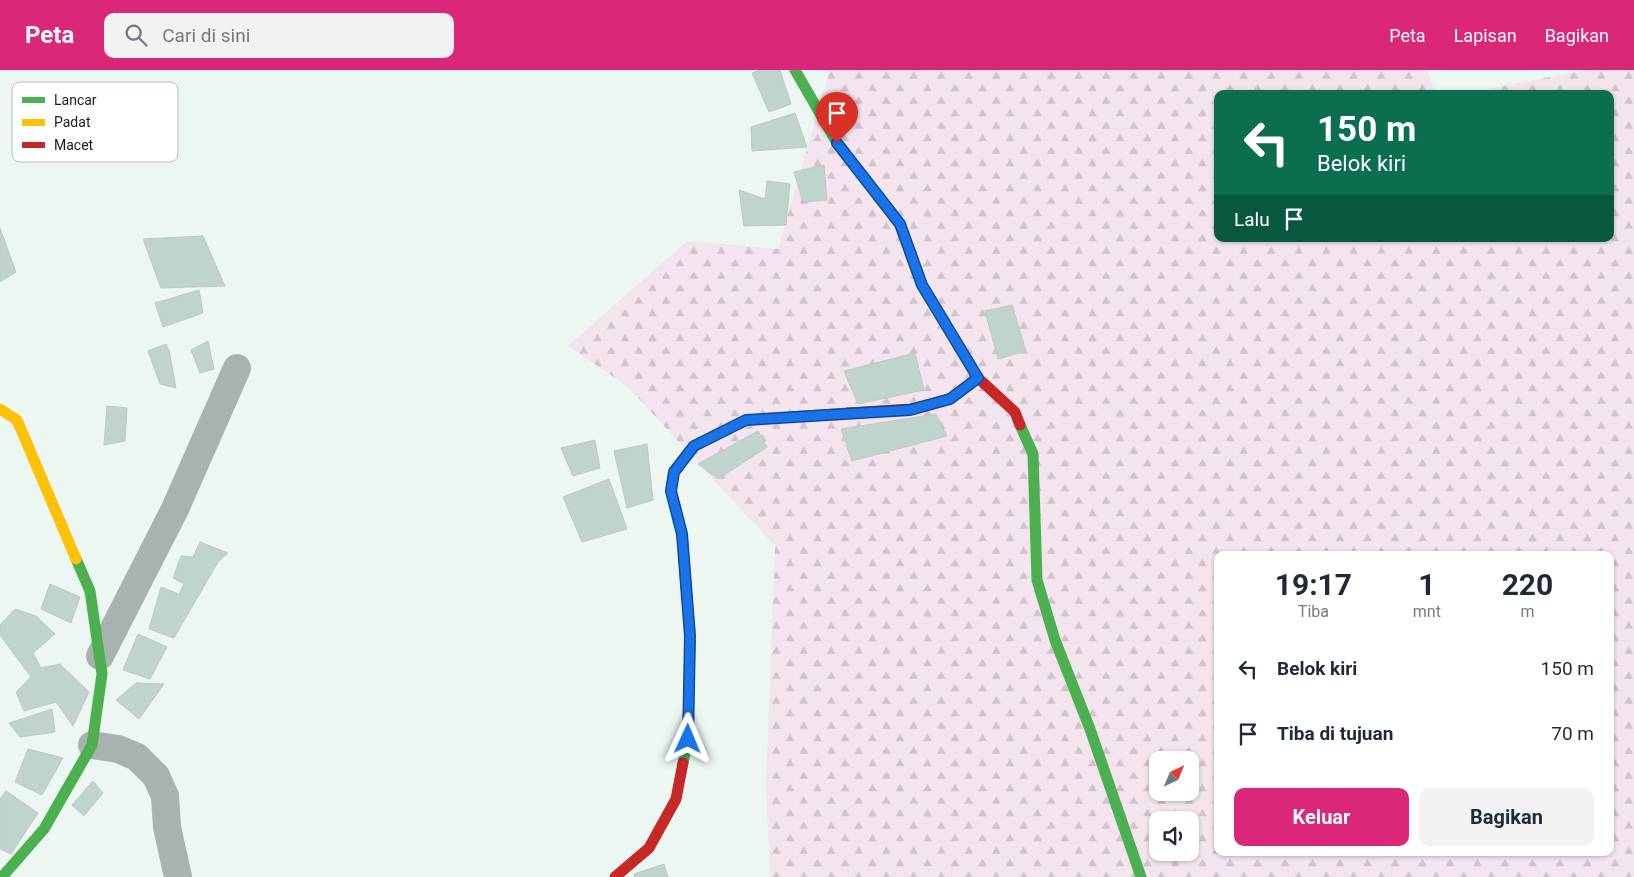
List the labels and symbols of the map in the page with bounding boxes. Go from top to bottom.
legend [12,82,178,162]
text: Lancar [54,92,97,108]
pin [816,92,858,143]
text: Padat [54,114,91,130]
text: Macet [54,137,94,153]
position arrow [661,712,713,764]
north arrow [1149,751,1199,801]

